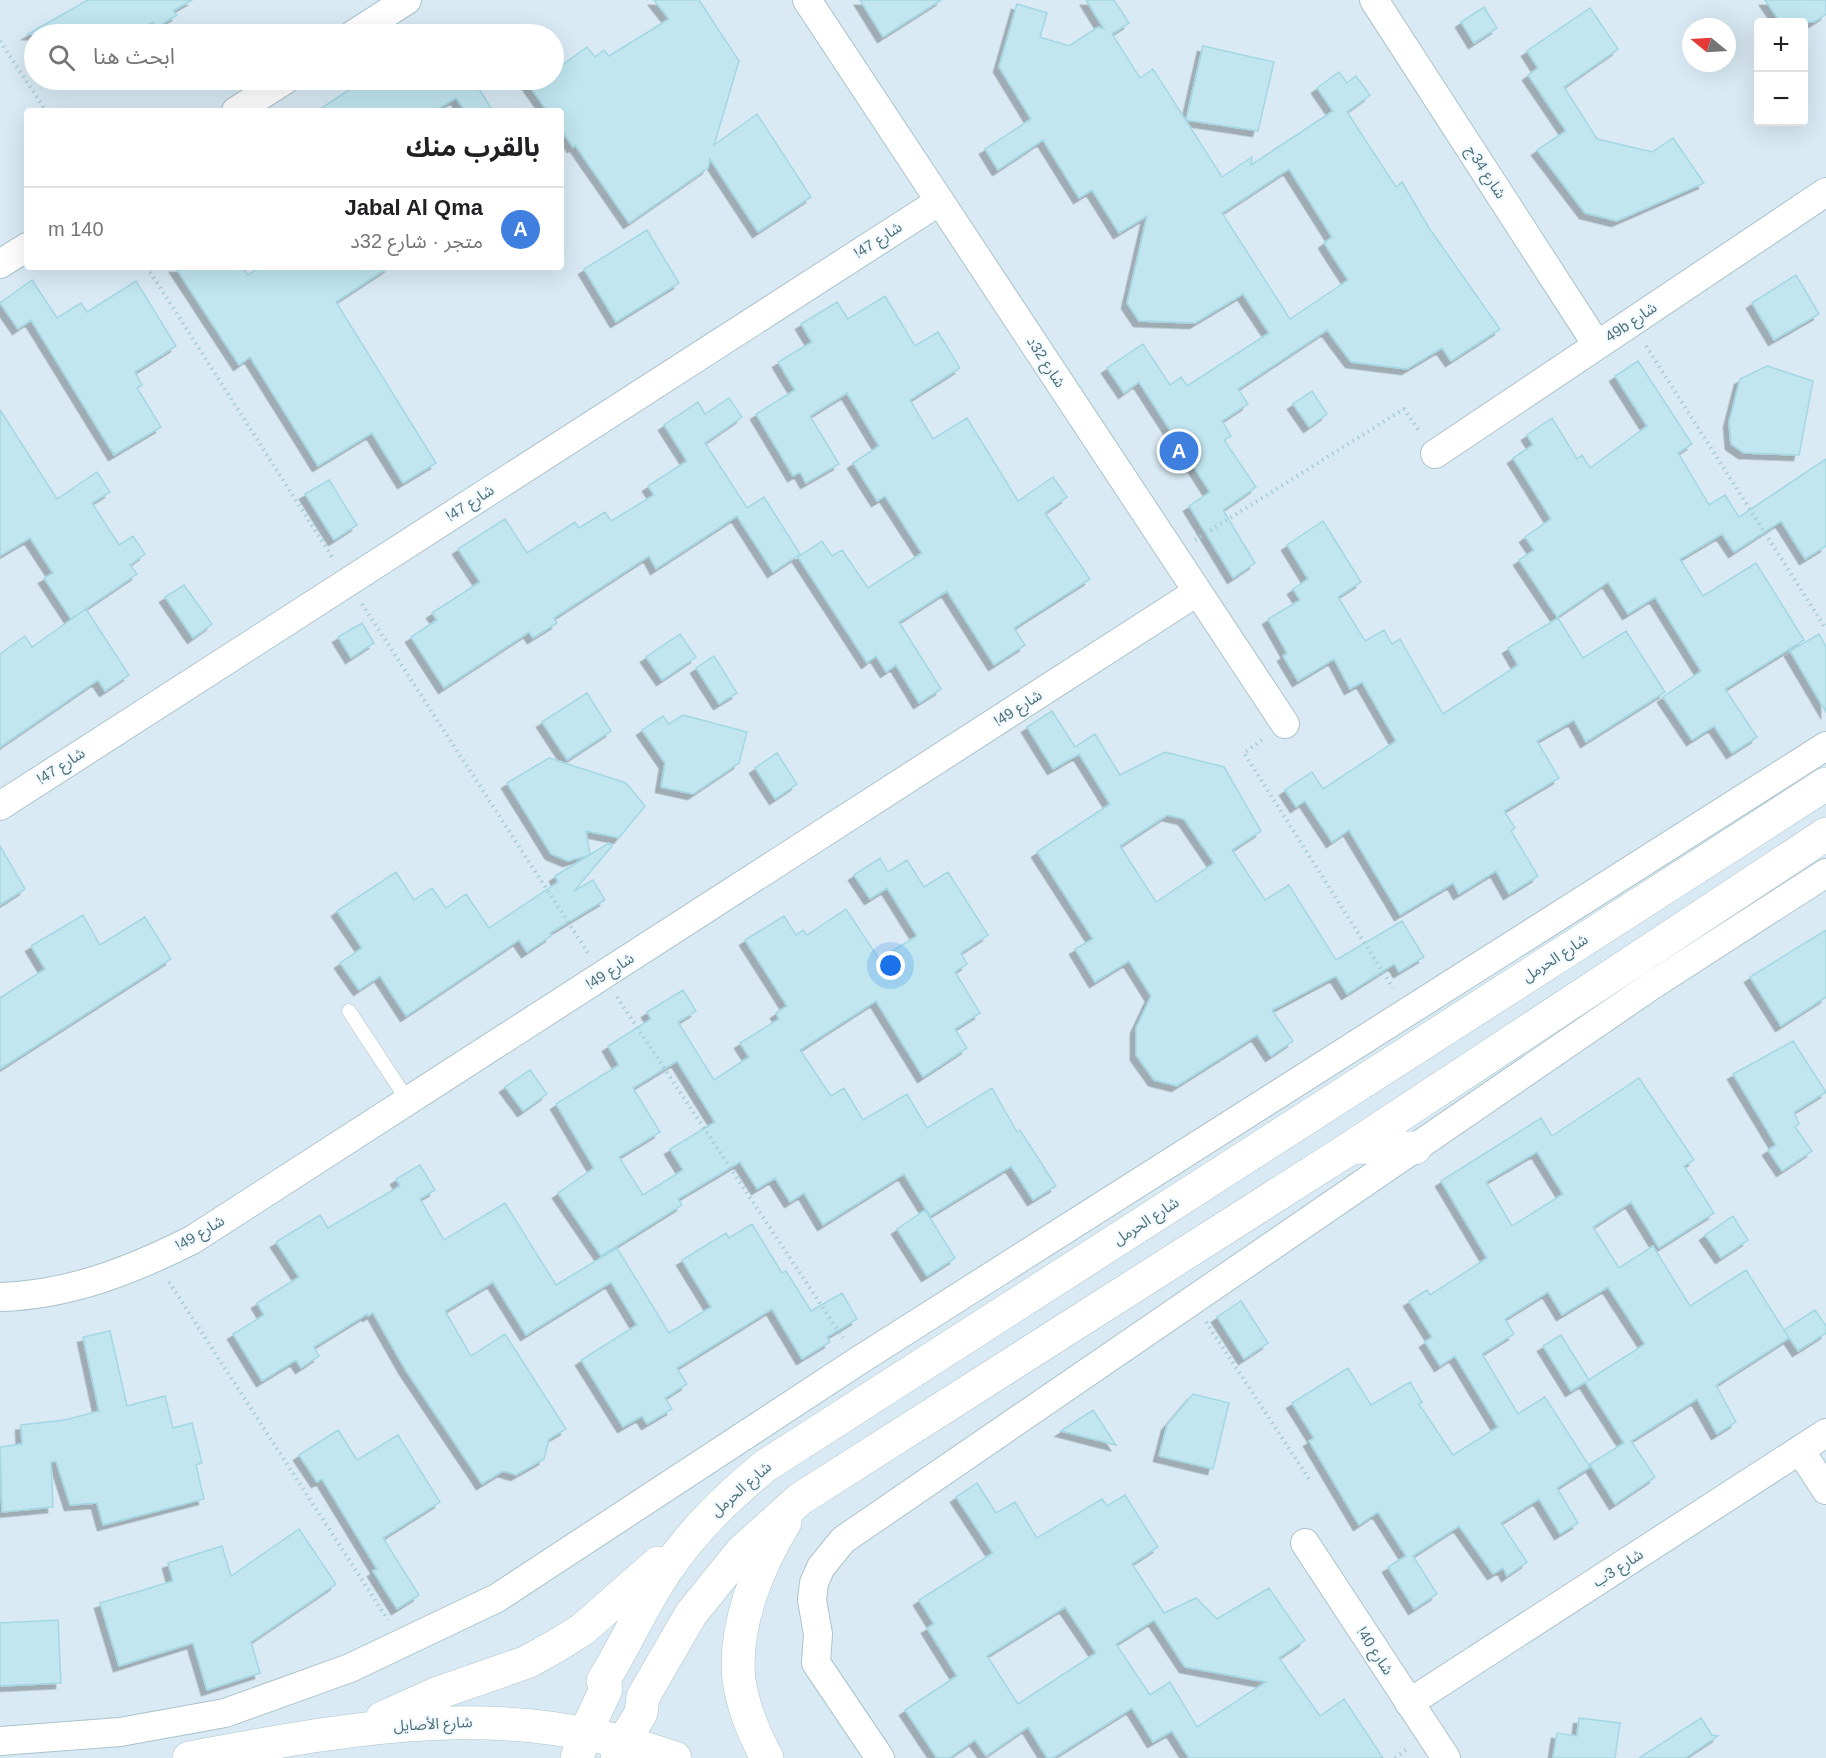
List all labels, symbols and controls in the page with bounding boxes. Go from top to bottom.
north arrow [1682,18,1736,72]
map controls [1754,18,1808,126]
button: + [1754,18,1808,72]
search box [24,24,564,90]
icon: search [45,41,78,74]
text: ابحث هنا [93,44,175,69]
button: − [1754,72,1808,126]
text: بالقرب منك [406,132,540,162]
street label: شارع 34ج [1460,142,1510,204]
text: Jabal Al Qma [344,195,483,220]
text: 140 m [48,218,104,240]
text: A [513,218,528,240]
street label: شارع 47ا [851,218,907,265]
text: متجر · شارع 32د [350,230,483,252]
street label: 49b شارع [1602,298,1662,348]
street label: شارع 32د [1020,333,1069,393]
pin: A [1160,428,1198,474]
street label: شارع 47ا [443,481,499,528]
street label: شارع 49ا [991,686,1047,733]
street label: شارع 47ا [34,744,90,791]
street label: شارع الحرمل [1519,930,1593,988]
street label: شارع 49ا [583,949,639,996]
your location [876,951,905,980]
street label: شارع الحرمل [1110,1193,1184,1251]
street label: شارع 49ا [172,1211,229,1257]
street label: شارع الحرمل [707,1458,777,1523]
street label: شارع 3ب [1589,1545,1648,1593]
street label: شارع 40ا [1350,1624,1397,1680]
street label: شارع الأصايل [393,1713,473,1738]

